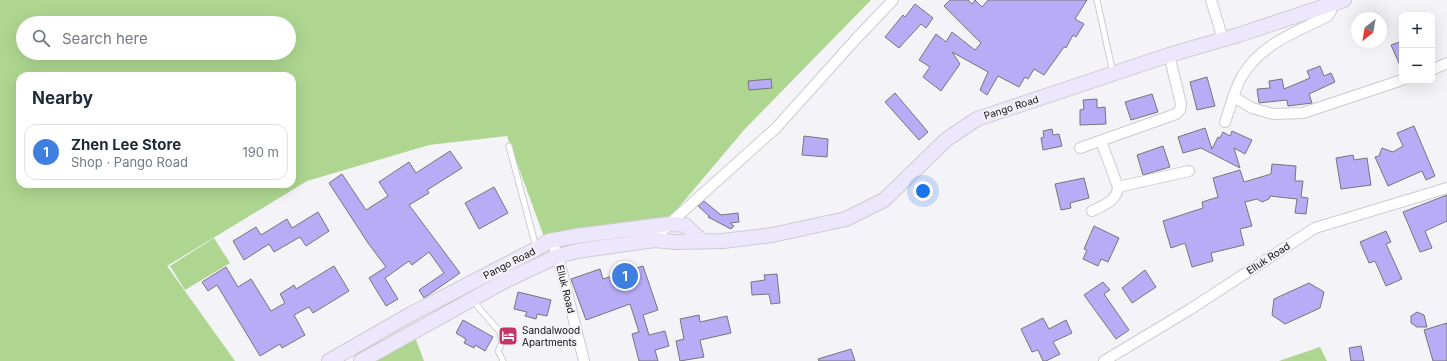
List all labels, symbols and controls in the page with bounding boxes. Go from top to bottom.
north arrow [1351,12,1387,48]
map controls [1399,12,1435,84]
button: + [1399,12,1435,48]
search box [16,16,296,60]
icon: search [30,27,52,49]
text: Search here [62,29,148,48]
button: − [1399,48,1435,84]
text: Nearby [32,88,93,108]
street label: Pango Road [982,92,1040,122]
text: Zhen Lee Store [71,135,181,154]
text: 1 [43,144,49,160]
text: 190 m [242,144,279,160]
text: Shop · Pango Road [71,154,188,170]
your location [913,181,933,201]
street label: Elluk Road [1244,240,1292,276]
street label: Pango Road [481,245,537,281]
pin: 1 [612,261,638,291]
street label: Elluk Road [554,264,578,314]
place label: Sandalwood Apartments [522,324,580,348]
hotel icon: Sandalwood Apartments [497,325,519,347]

